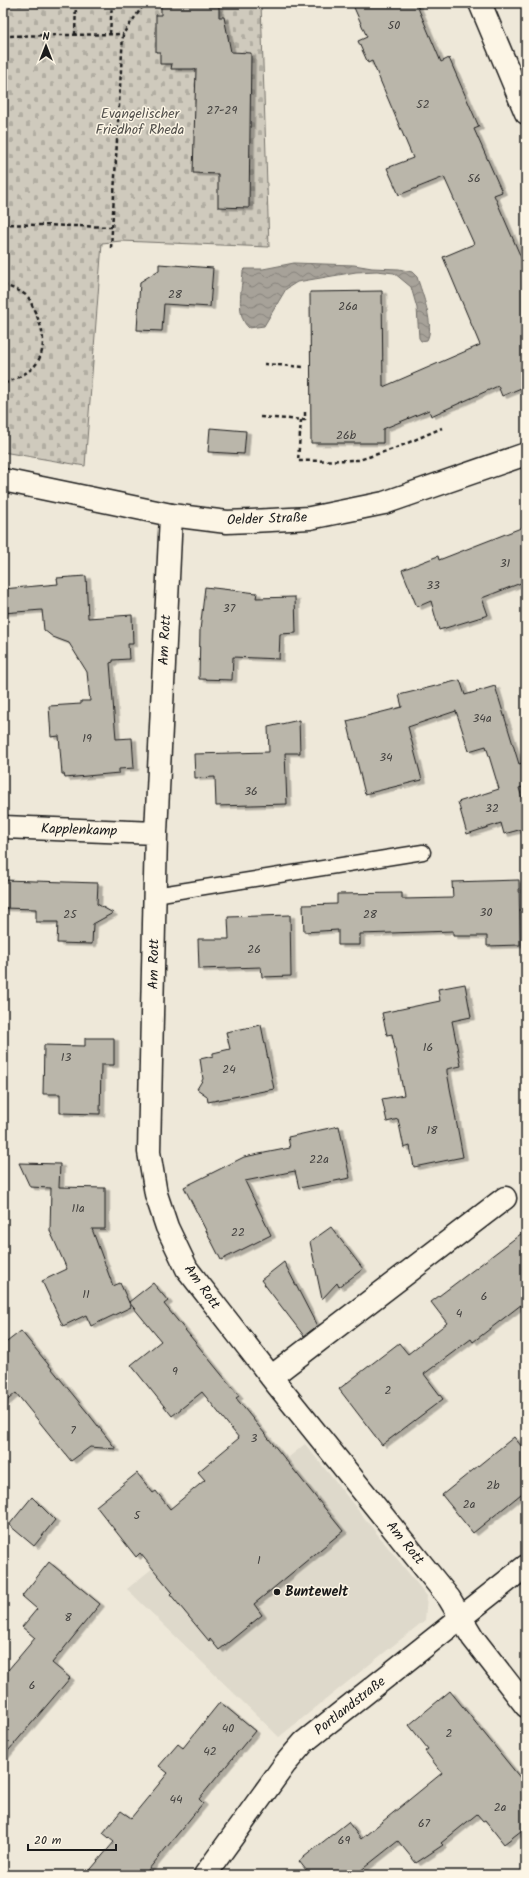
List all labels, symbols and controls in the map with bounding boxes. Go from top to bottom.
house number: 50 [388,16,400,35]
north arrow [26,26,66,66]
text: N [43,28,50,46]
house number: 52 [416,95,430,114]
house number: 27-29 [207,101,238,120]
park label: Evangelischer Friedhof Rheda [96,103,184,141]
house number: 56 [467,169,481,188]
house number: 28 [168,285,183,304]
house number: 26a [338,297,358,316]
house number: 26b [336,426,357,445]
street label: Oelder Straße [226,507,308,531]
house number: 31 [500,554,511,573]
house number: 33 [426,576,440,595]
house number: 37 [223,599,236,618]
street label: Am Rott [153,614,177,666]
house number: 34a [472,709,492,728]
house number: 19 [82,729,92,748]
house number: 34 [379,748,393,767]
house number: 36 [244,782,258,801]
house number: 32 [485,799,499,818]
street label: Kapplenkamp [40,818,118,842]
house number: 30 [480,903,492,922]
house number: 25 [63,905,78,924]
house number: 28 [363,905,378,924]
street label: Am Rott [143,938,165,990]
house number: 26 [247,940,261,959]
house number: 16 [423,1038,433,1057]
house number: 13 [61,1048,71,1067]
house number: 24 [222,1060,236,1079]
house number: 18 [427,1121,438,1140]
house number: 22a [309,1150,329,1169]
house number: 11a [71,1199,85,1218]
house number: 22 [231,1223,245,1242]
street label: Am Rott [178,1260,226,1314]
house number: 11 [82,1285,90,1304]
house number: 6 [481,1287,487,1306]
house number: 4 [456,1304,463,1323]
house number: 9 [172,1362,178,1381]
house number: 2 [385,1381,392,1400]
house number: 7 [70,1421,76,1440]
house number: 3 [251,1429,258,1448]
house number: 2b [486,1476,500,1495]
house number: 2a [463,1495,476,1514]
house number: 5 [134,1506,142,1525]
street label: Am Rott [381,1516,430,1570]
house number: 1 [257,1551,261,1570]
place label: Buntewelt [285,1581,349,1603]
marker: Buntewelt [272,1587,282,1597]
house number: 8 [64,1608,72,1627]
street label: Portlandstraße [310,1671,391,1741]
house number: 6 [29,1676,35,1695]
house number: 40 [222,1719,234,1738]
house number: 2 [446,1724,453,1743]
house number: 42 [203,1742,217,1761]
house number: 44 [169,1790,183,1809]
house number: 2a [494,1798,507,1817]
house number: 67 [418,1814,431,1833]
scale bar [28,1826,116,1852]
text: 20 m [34,1831,62,1850]
house number: 69 [338,1831,350,1850]

